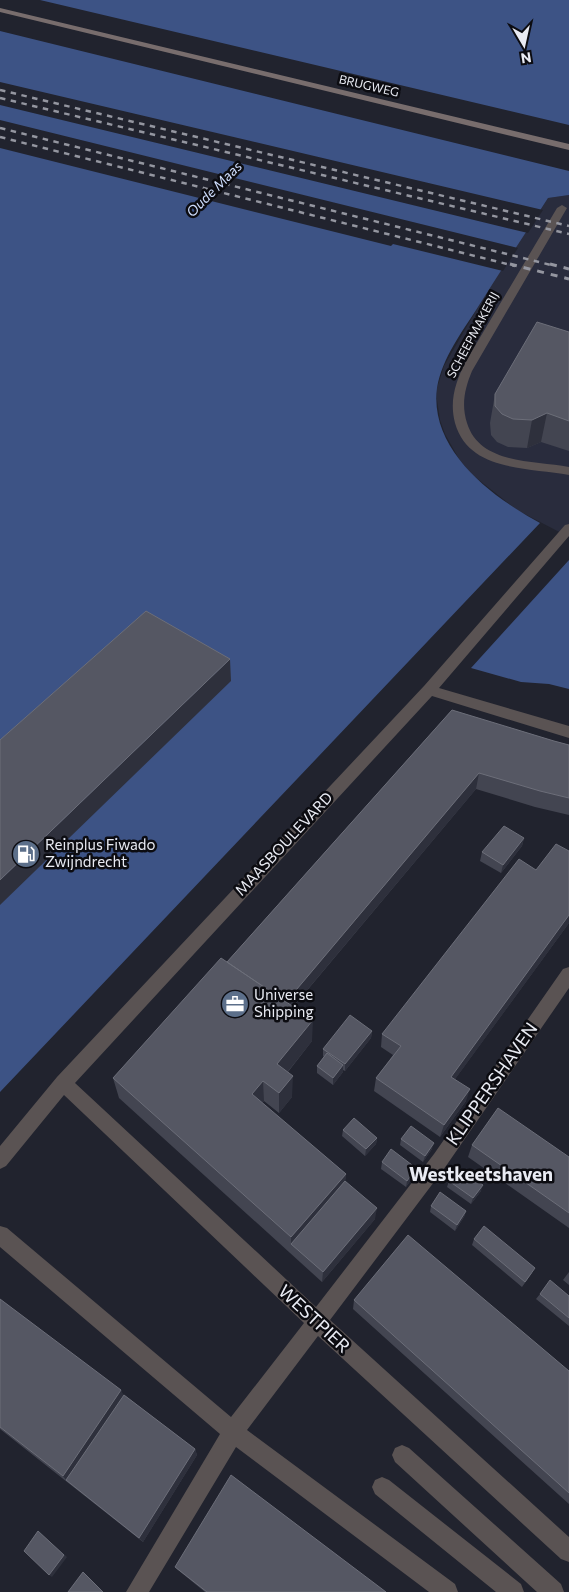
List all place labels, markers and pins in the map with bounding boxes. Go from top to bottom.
place label: Reinplus Fiwado Zwijndrecht [45,835,156,870]
fuel station icon: Reinplus Fiwado Zwijndrecht [11,839,41,869]
place label: Universe Shipping [254,985,314,1020]
office icon: Universe Shipping [220,989,250,1019]

